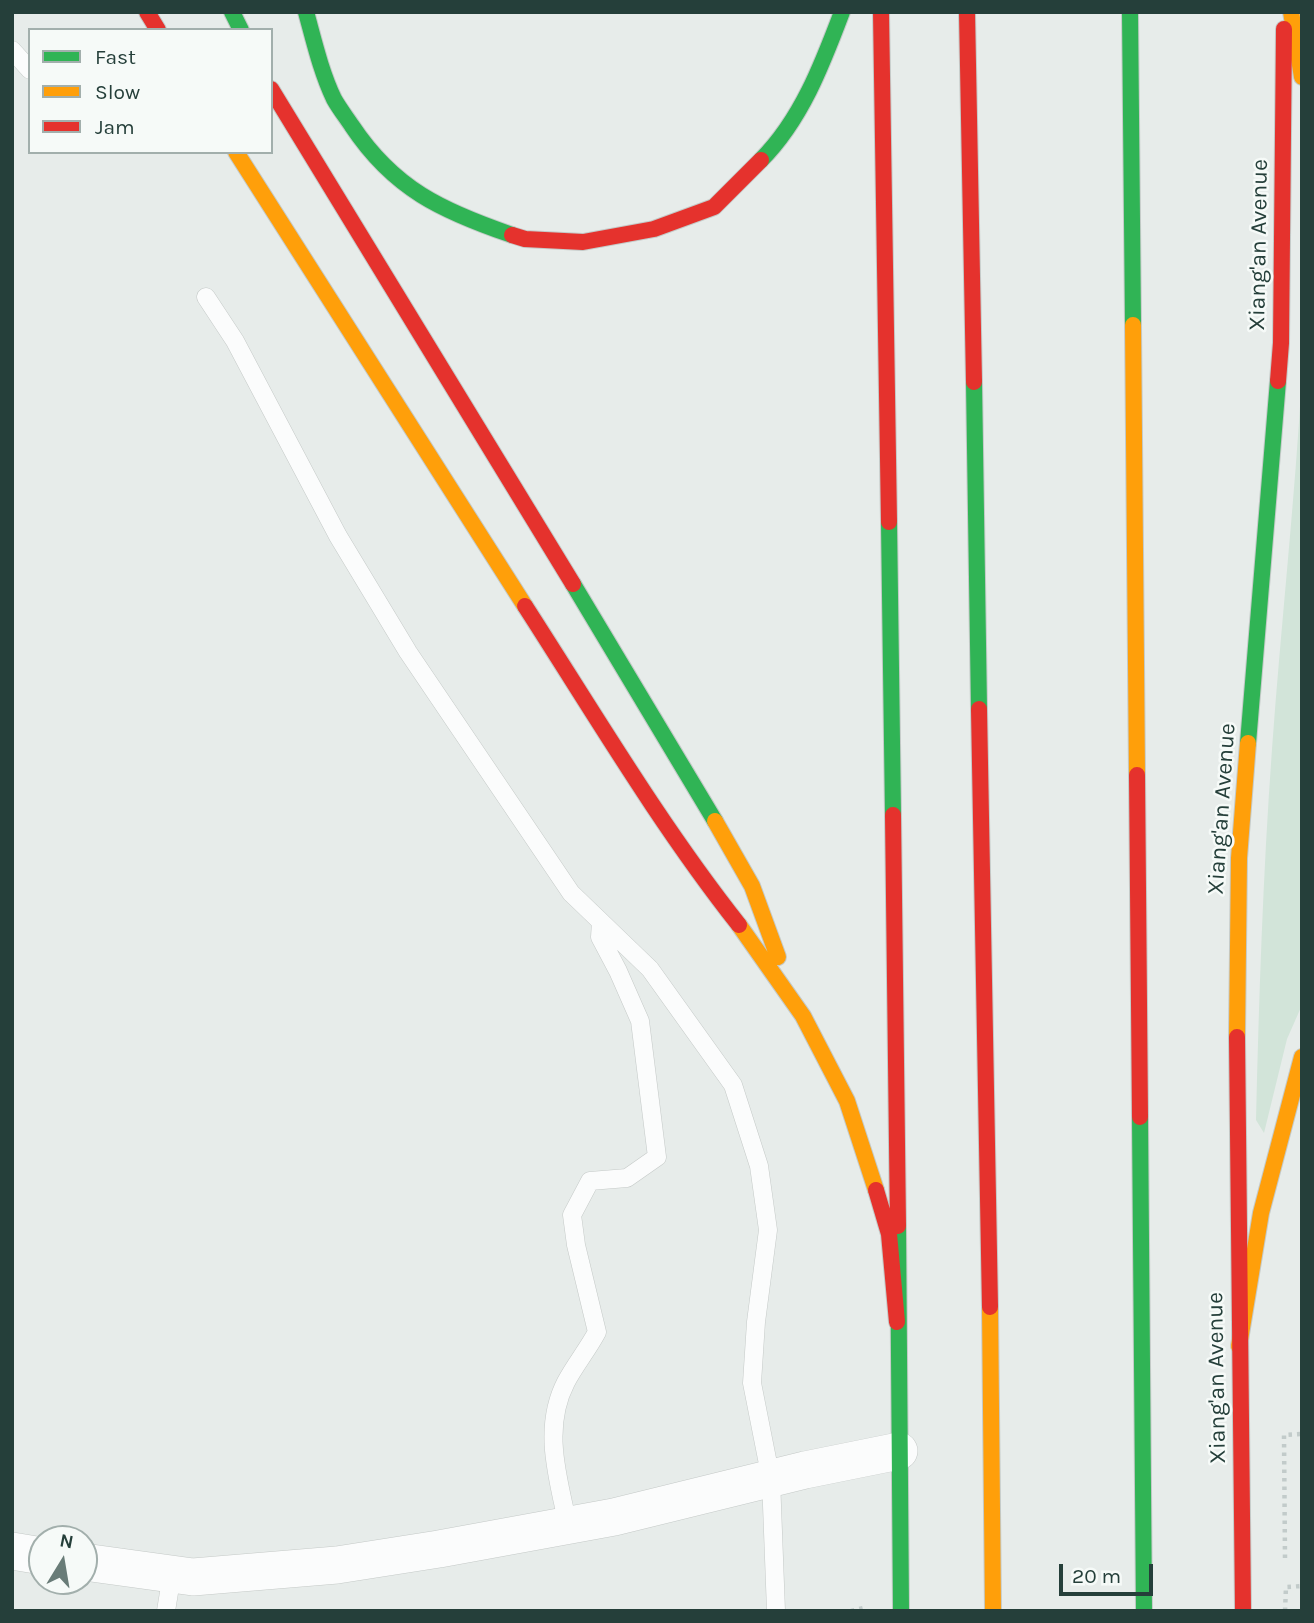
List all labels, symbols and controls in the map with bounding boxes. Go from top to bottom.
legend [28,28,273,154]
text: Fast [95,45,136,69]
text: Slow [95,80,140,104]
text: Jam [95,115,135,139]
street label: Xiang'an Avenue [1244,159,1274,331]
street label: Xiang'an Avenue [1202,722,1242,896]
street label: Xiang'an Avenue [1202,1292,1232,1464]
north arrow [28,1525,98,1595]
text: N [58,1529,75,1553]
scale bar [1062,1550,1156,1594]
text: 20 m [1072,1564,1121,1588]

